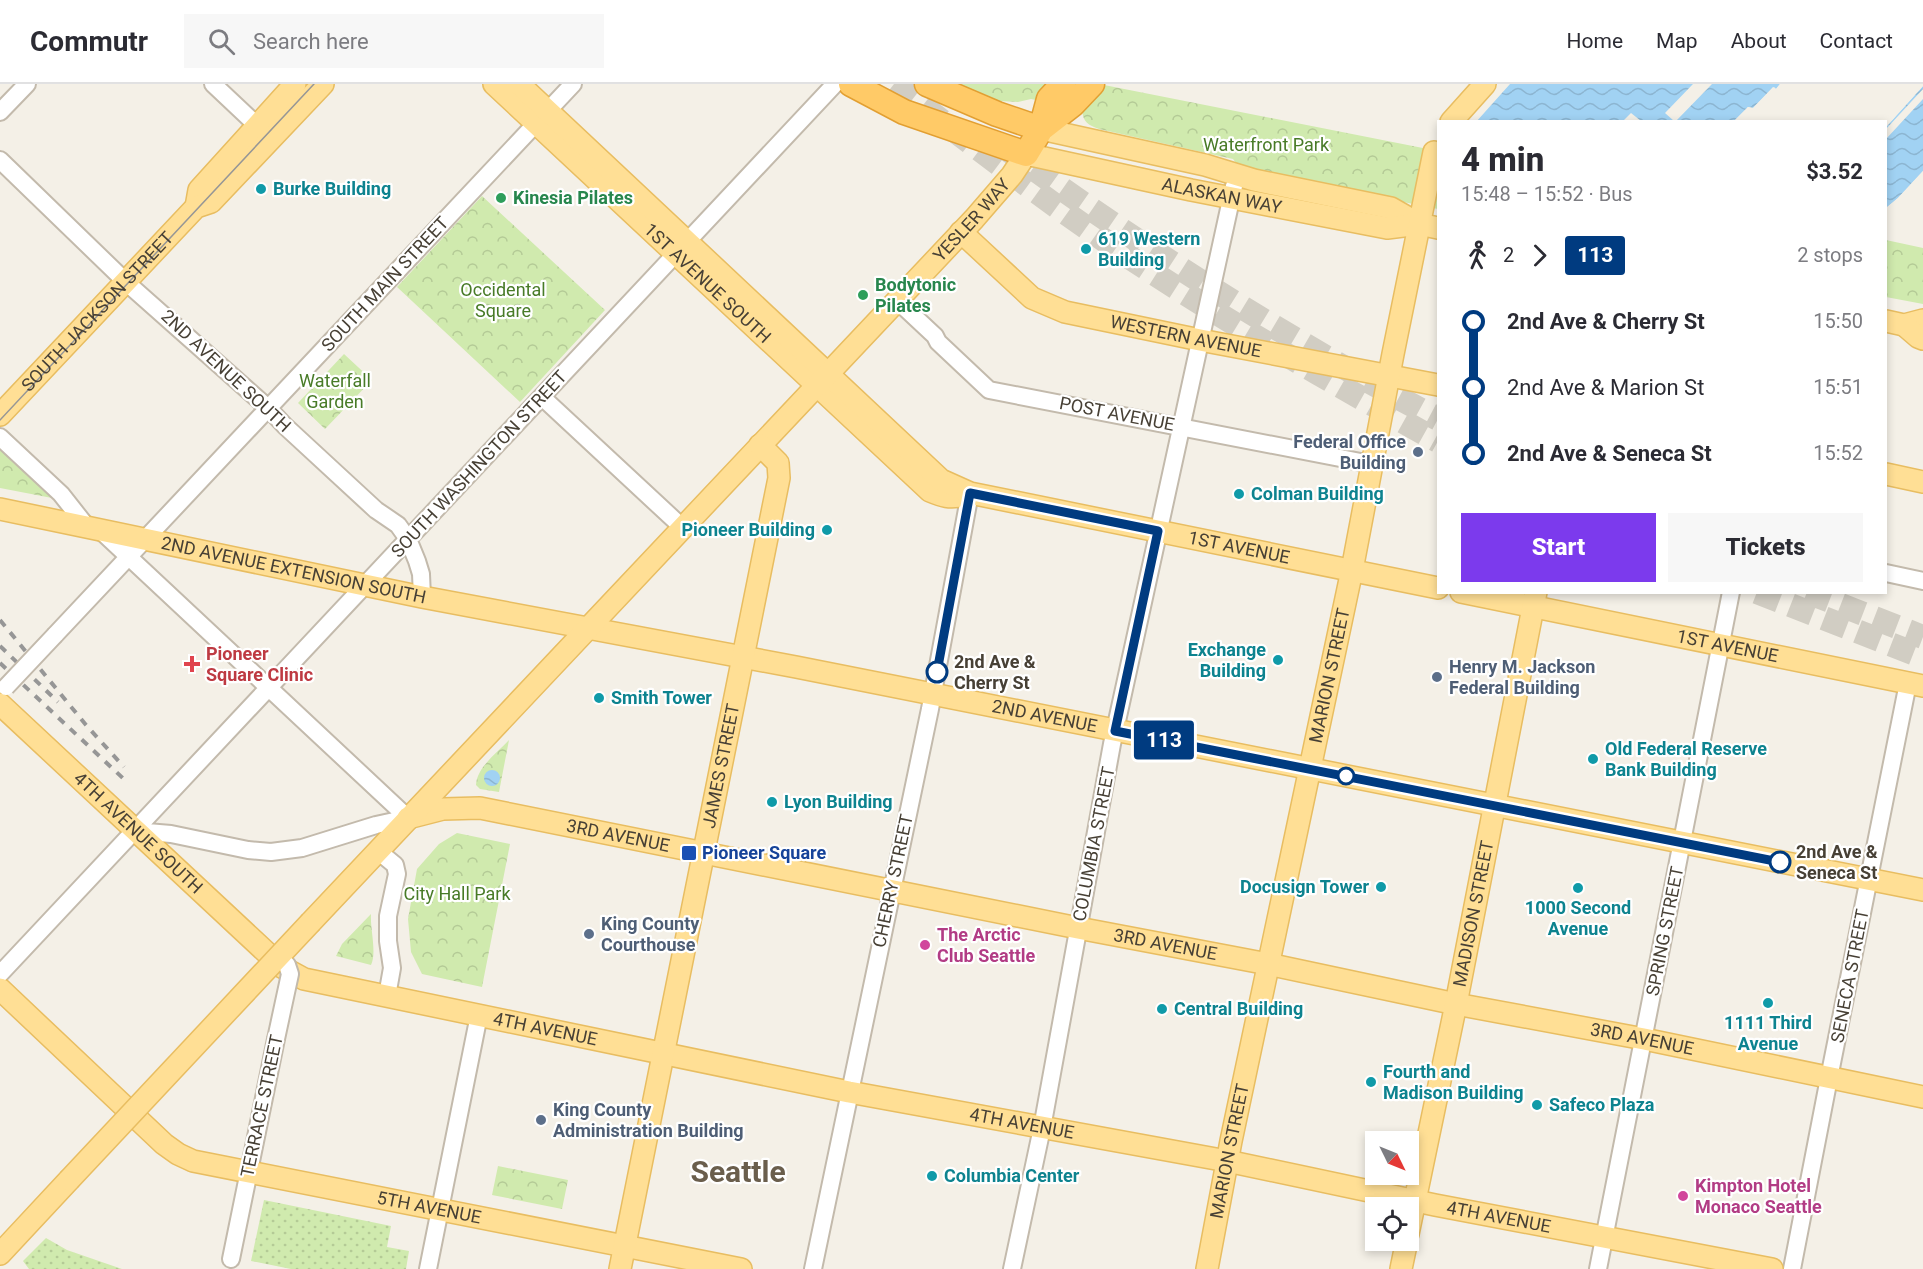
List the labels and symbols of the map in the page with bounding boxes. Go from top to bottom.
park label: Waterfront Park [1203,134,1330,155]
street label: ALASKAN WAY [1160,173,1284,217]
street label: YESLER WAY [929,174,1014,266]
place label: Burke Building [273,178,391,199]
marker: Burke Building [254,182,268,196]
place label: Kinesia Pilates [513,187,633,208]
marker: Kinesia Pilates [494,191,508,205]
street label: SOUTH MAIN STREET [317,212,453,355]
street label: 1ST AVENUE SOUTH [640,219,776,347]
street label: SOUTH JACKSON STREET [17,227,177,395]
place label: 619 Western Building [1098,228,1200,270]
marker: 619 Western Building [1079,242,1093,256]
place label: Bodytonic Pilates [875,274,956,316]
park label: Occidental Square [460,279,546,321]
marker: Bodytonic Pilates [856,288,870,302]
street label: 2ND AVENUE SOUTH [157,305,295,436]
street label: WESTERN AVENUE [1108,311,1263,361]
street label: SOUTH WASHINGTON STREET [386,366,571,561]
park label: Waterfall Garden [299,370,371,412]
street label: POST AVENUE [1058,392,1176,435]
place label: Federal Office Building [1293,431,1406,473]
marker: Federal Office Building [1411,445,1425,459]
place label: Colman Building [1251,483,1384,504]
marker: Colman Building [1232,487,1246,501]
place label: Pioneer Building [682,519,815,540]
marker: Pioneer Building [820,523,834,537]
street label: 1ST AVENUE [1187,527,1292,568]
street label: 2ND AVENUE EXTENSION SOUTH [159,532,428,608]
street label: MARION STREET [1305,606,1354,745]
street label: 1ST AVENUE [1675,625,1780,666]
place label: Exchange Building [1188,639,1266,681]
place label: Pioneer Square Clinic [206,643,313,685]
place label: 2nd Ave & Cherry St [954,651,1036,693]
marker: Exchange Building [1271,653,1285,667]
marker: Pioneer Square Clinic [183,655,201,673]
place label: Henry M. Jackson Federal Building [1449,656,1595,698]
marker: 2nd Ave & Cherry St [926,661,948,683]
marker: Henry M. Jackson Federal Building [1430,670,1444,684]
place label: Smith Tower [611,687,712,708]
marker: Smith Tower [592,691,606,705]
street label: 2ND AVENUE [990,695,1099,736]
street label: JAMES STREET [698,702,743,830]
line badge: 113 [1130,720,1198,760]
place label: Old Federal Reserve Bank Building [1605,738,1767,780]
marker: Old Federal Reserve Bank Building [1586,752,1600,766]
street label: COLUMBIA STREET [1068,765,1119,923]
street label: 4TH AVENUE SOUTH [70,767,207,898]
unlabelled marker [1337,767,1355,785]
place label: Lyon Building [784,791,893,812]
marker: Lyon Building [765,795,779,809]
street label: CHERRY STREET [868,812,917,949]
street label: 3RD AVENUE [565,815,672,856]
street label: MADISON STREET [1449,838,1498,989]
place label: 2nd Ave & Seneca St [1796,841,1878,883]
place label: Pioneer Square [702,842,826,863]
marker: Pioneer Square [680,844,698,862]
marker: 2nd Ave & Seneca St [1769,851,1791,873]
street label: SPRING STREET [1642,864,1687,997]
place label: Docusign Tower [1240,876,1369,897]
marker: Docusign Tower [1374,880,1388,894]
marker: 1000 Second Avenue [1571,881,1585,895]
park label: City Hall Park [403,883,511,904]
place label: 1000 Second Avenue [1525,897,1631,939]
street label: SENECA STREET [1826,907,1873,1045]
place label: King County Courthouse [601,913,700,955]
place label: The Arctic Club Seattle [937,924,1036,966]
street label: 3RD AVENUE [1112,924,1219,964]
marker: King County Courthouse [582,927,596,941]
marker: The Arctic Club Seattle [918,938,932,952]
marker: 1111 Third Avenue [1761,996,1775,1010]
place label: Central Building [1174,998,1303,1019]
marker: Central Building [1155,1002,1169,1016]
street label: 4TH AVENUE [491,1008,599,1050]
place label: 1111 Third Avenue [1724,1012,1812,1054]
street label: 3RD AVENUE [1589,1018,1696,1059]
street label: TERRACE STREET [236,1032,287,1179]
place label: Fourth and Madison Building [1383,1061,1524,1103]
marker: Fourth and Madison Building [1364,1075,1378,1089]
street label: MARION STREET [1206,1081,1253,1220]
place label: Safeco Plaza [1549,1094,1655,1115]
marker: Safeco Plaza [1530,1098,1544,1112]
place label: King County Administration Building [553,1099,744,1141]
street label: 4TH AVENUE [968,1103,1076,1143]
marker: King County Administration Building [534,1113,548,1127]
north arrow [1365,1131,1419,1185]
district label: Seattle [690,1154,786,1189]
place label: Columbia Center [944,1165,1080,1186]
marker: Columbia Center [925,1169,939,1183]
place label: Kimpton Hotel Monaco Seattle [1695,1175,1822,1217]
street label: 5TH AVENUE [375,1187,483,1228]
marker: Kimpton Hotel Monaco Seattle [1676,1189,1690,1203]
street label: 4TH AVENUE [1445,1196,1553,1237]

